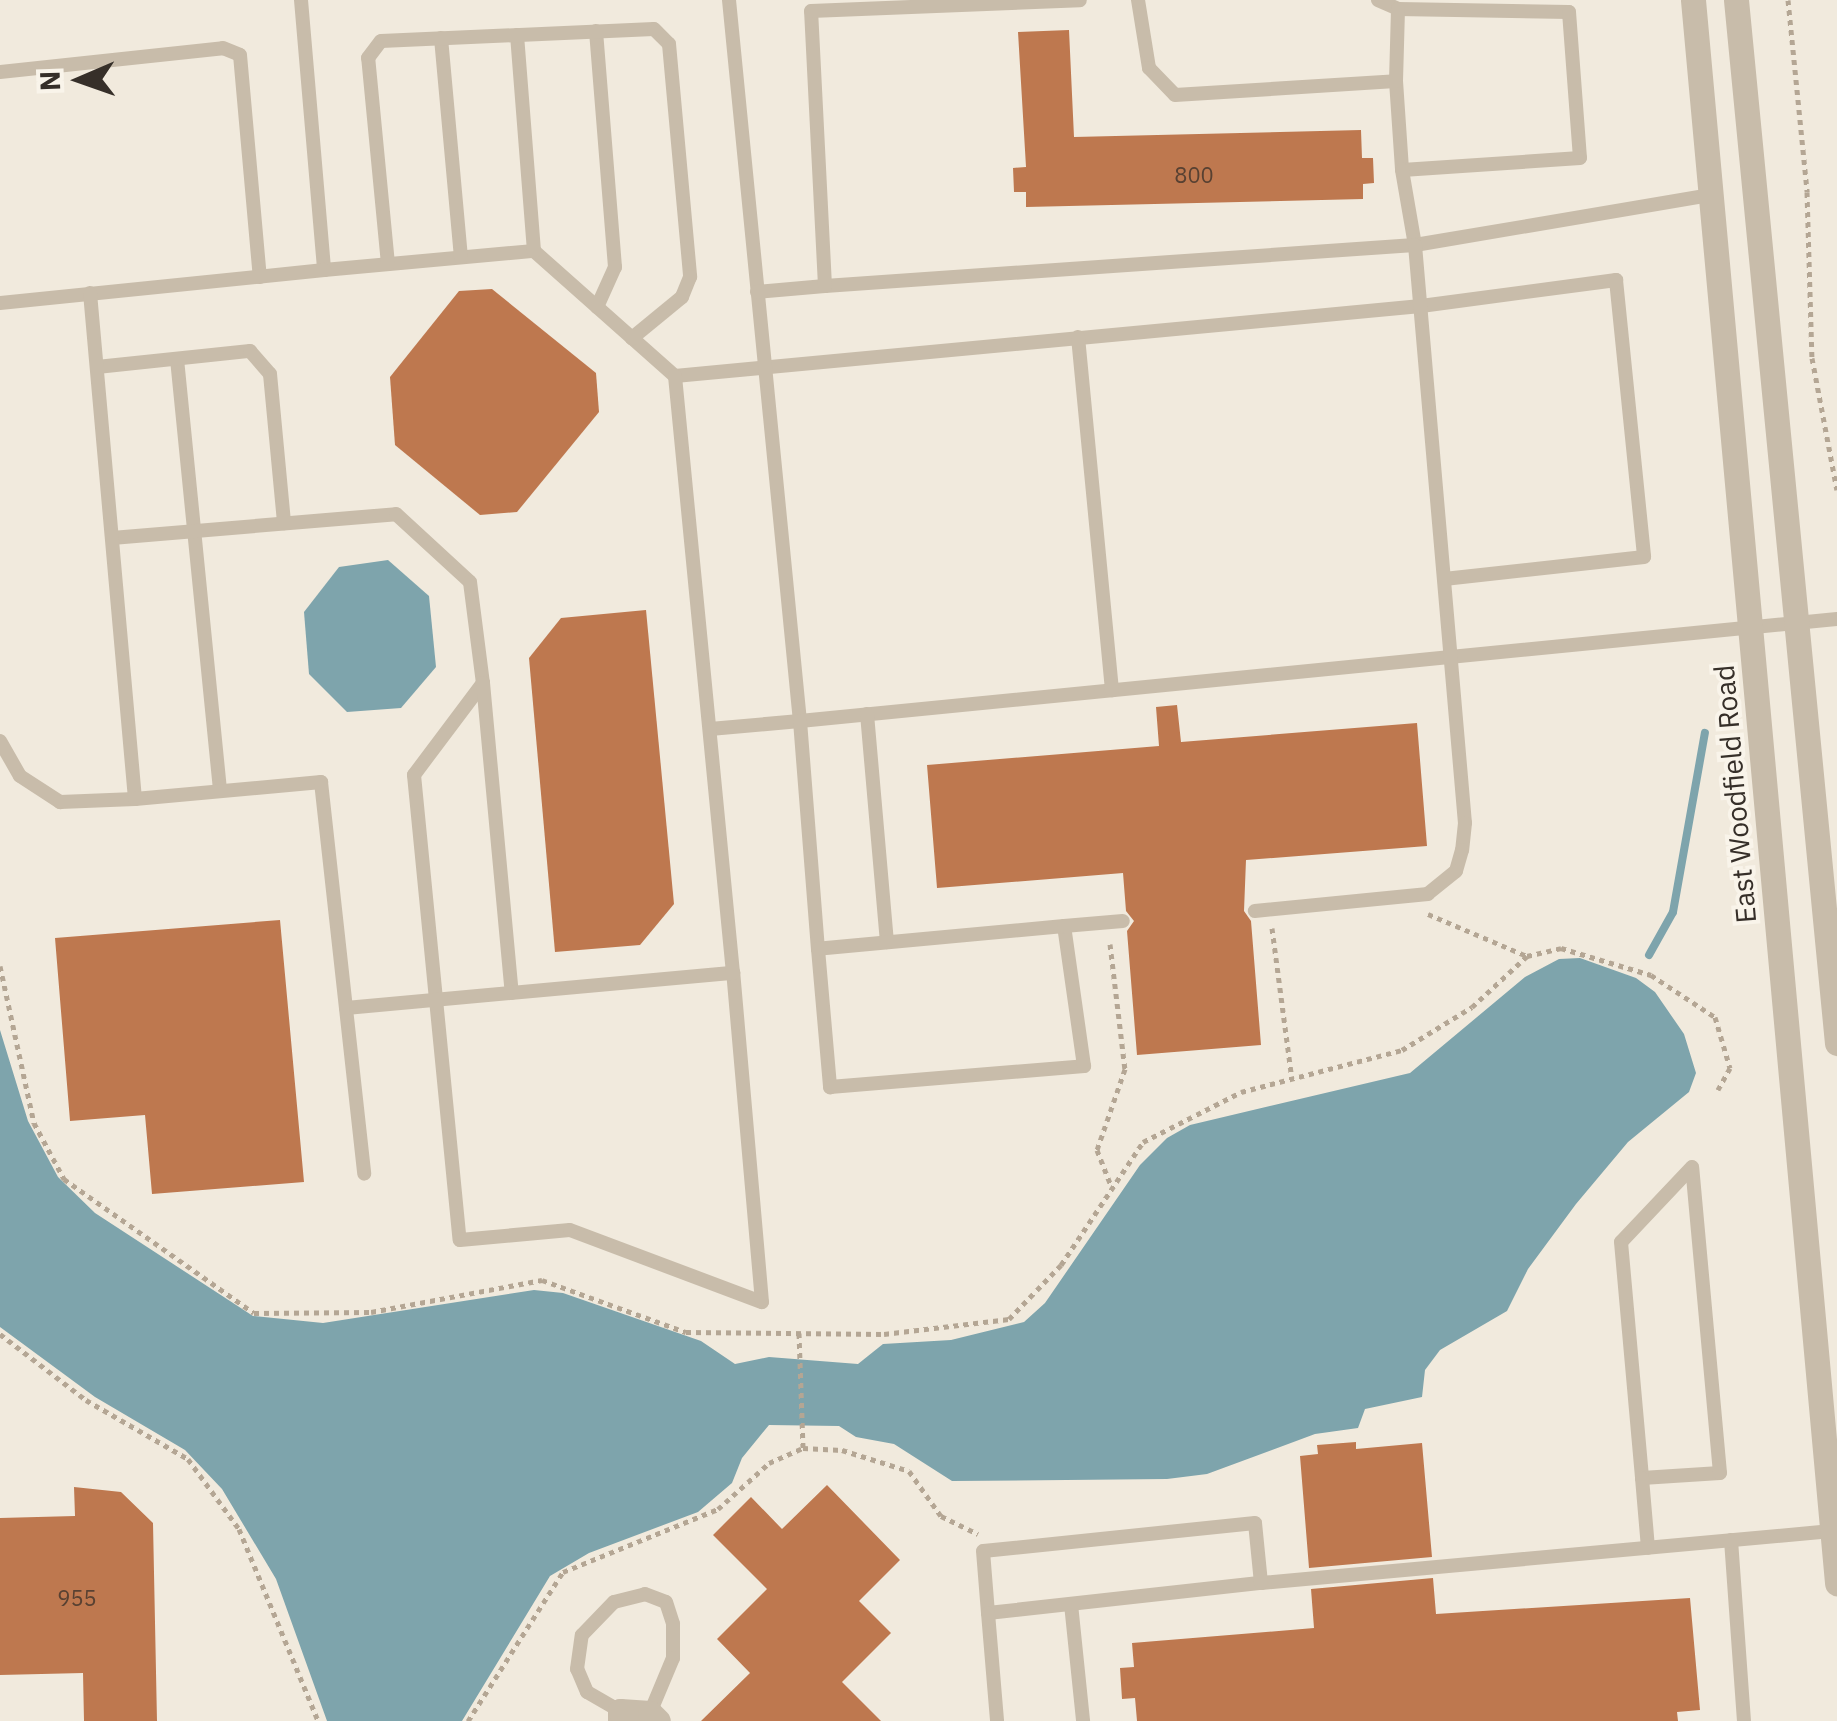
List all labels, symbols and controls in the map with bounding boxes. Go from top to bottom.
north arrow [30,30,130,130]
text: N [31,70,68,92]
house number: 800 [1174,162,1214,188]
street label: East Woodfield Road [1707,663,1763,925]
house number: 955 [57,1585,97,1611]

